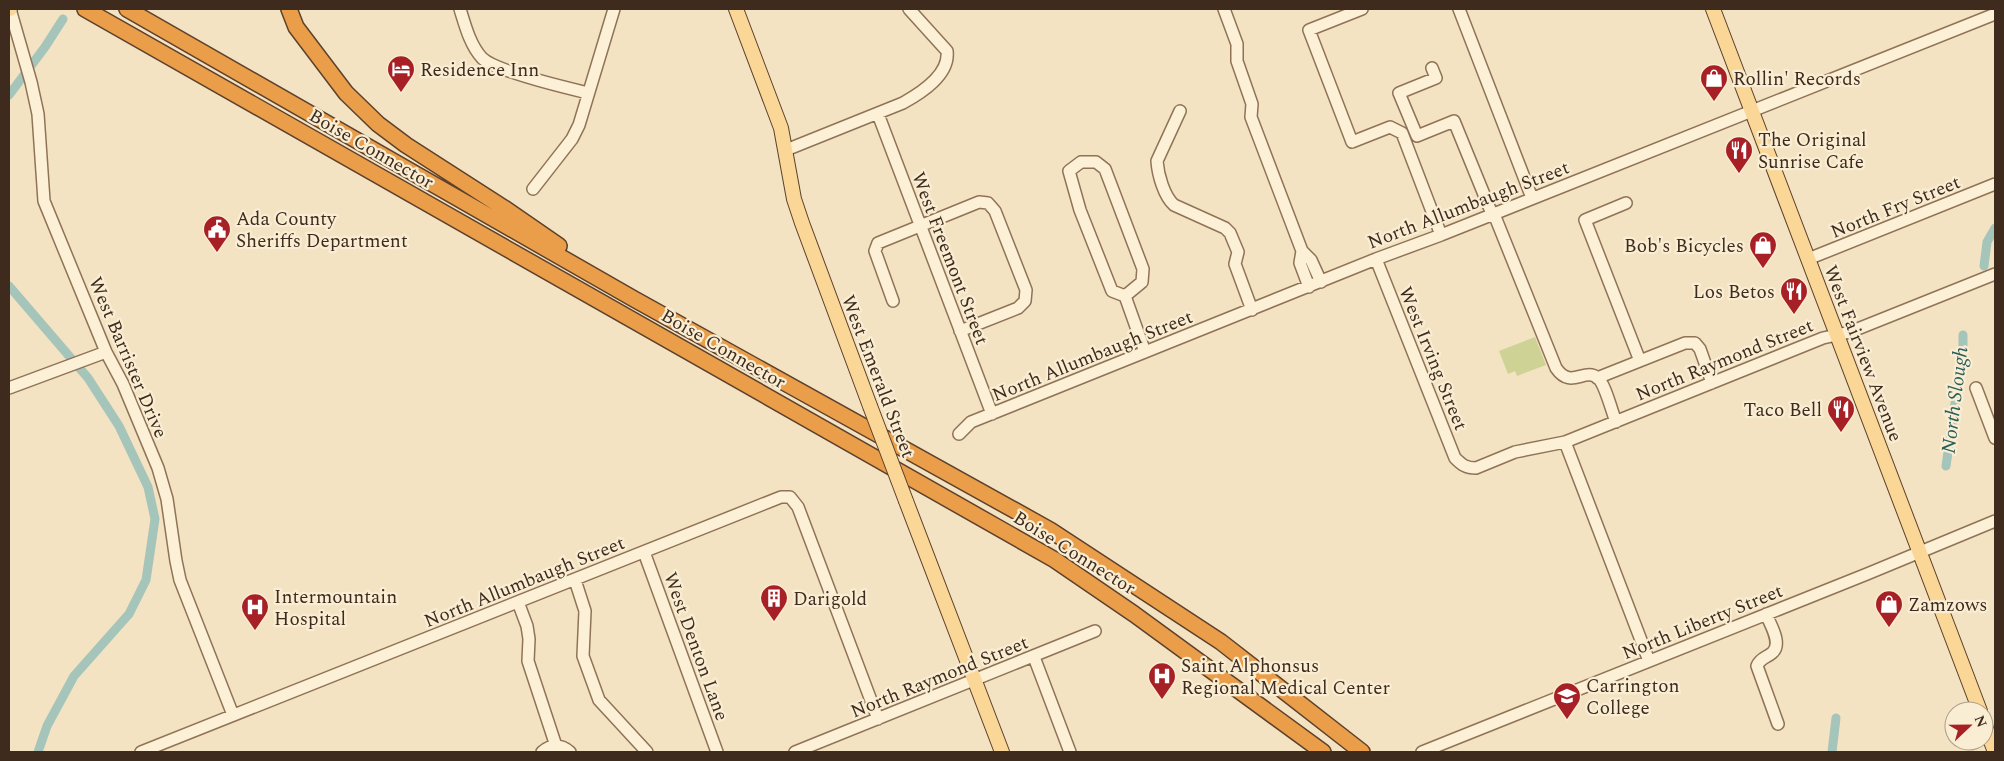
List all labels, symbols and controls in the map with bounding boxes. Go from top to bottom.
hotel icon: Residence Inn [386,54,416,93]
place label: Residence Inn [420,56,539,85]
shop icon: Rollin' Records [1699,63,1729,102]
place label: Rollin' Records [1733,65,1861,94]
street label: Boise Connector [303,102,440,197]
place label: The Original Sunrise Cafe [1758,126,1867,177]
restaurant icon: The Original Sunrise Cafe [1724,135,1754,174]
street label: North Allumbaugh Street [1363,153,1574,257]
street label: West Freemont Street [903,168,996,349]
street label: North Fry Street [1826,168,1965,247]
place label: Ada County Sheriffs Department [236,205,408,256]
public building icon: Ada County Sheriffs Department [202,214,232,253]
shop icon: Bob's Bicycles [1748,230,1778,269]
place label: Bob's Bicycles [1624,232,1744,261]
street label: West Fairview Avenue [1816,261,1910,446]
street label: West Barrister Drive [81,273,175,443]
restaurant icon: Los Betos [1779,276,1809,315]
place label: Los Betos [1693,278,1775,307]
street label: West Irving Street [1391,282,1475,435]
street label: West Emerald Street [833,291,922,463]
street label: Boise Connector [655,302,792,397]
street label: North Allumbaugh Street [988,303,1197,410]
street label: North Raymond Street [1631,311,1818,409]
water label: North Slough [1934,345,1976,455]
restaurant icon: Taco Bell [1826,394,1856,433]
place label: Taco Bell [1743,396,1822,425]
street label: Boise Connector [1007,504,1142,603]
street label: North Allumbaugh Street [420,529,629,636]
street label: West Denton Lane [655,568,736,725]
street label: North Liberty Street [1618,577,1788,668]
place label: Intermountain Hospital [274,583,397,634]
building icon: Darigold [759,583,789,622]
place label: Darigold [793,585,867,614]
shop icon: Zamzows [1874,589,1904,628]
place label: Zamzows [1908,591,1988,620]
hospital icon: Intermountain Hospital [240,592,270,631]
street label: North Raymond Street [846,628,1033,726]
place label: Saint Alphonsus Regional Medical Center [1181,652,1390,703]
hospital icon: Saint Alphonsus Regional Medical Center [1147,661,1177,700]
place label: Carrington College [1586,672,1680,723]
school or university icon: Carrington College [1552,681,1582,720]
north arrow [1944,701,1994,751]
text: N [1969,712,1992,731]

